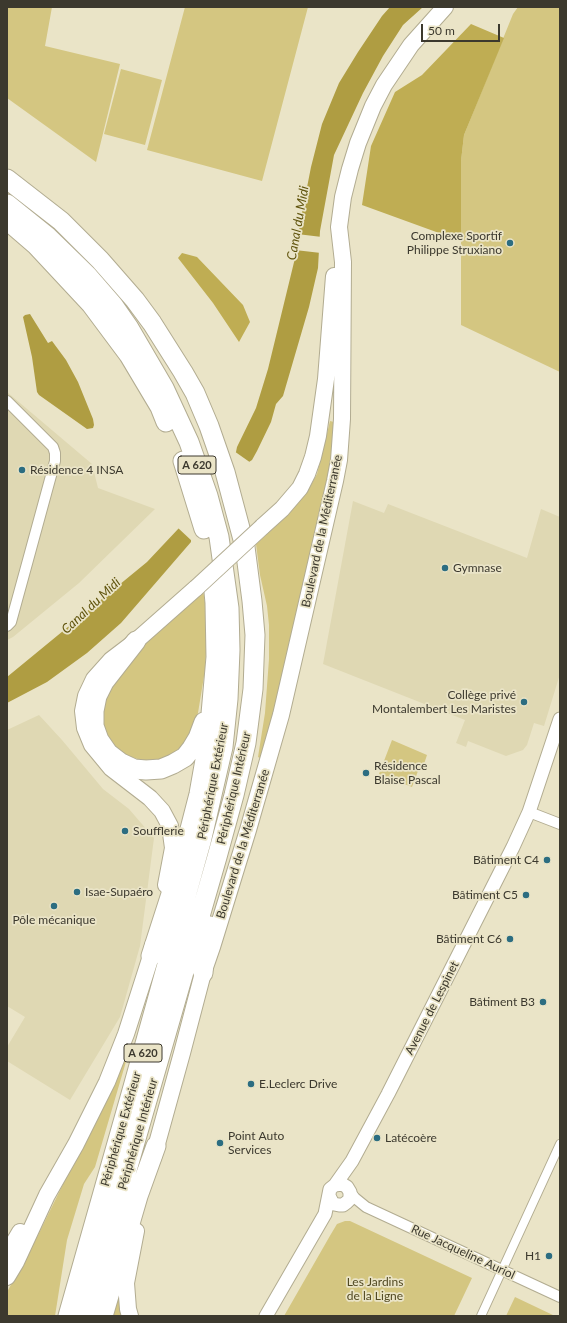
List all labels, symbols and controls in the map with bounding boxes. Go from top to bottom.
scale bar [423,16,502,42]
text: 50 m [428,23,455,38]
water label: Canal du Midi [284,185,312,261]
place label: Complexe Sportif Philippe Struxiano [407,229,502,257]
marker: Complexe Sportif Philippe Struxiano [505,238,515,248]
street label: Boulevard de la Méditerranée [299,453,345,609]
road number: A 620 [178,456,216,474]
place label: Résidence 4 INSA [30,463,123,477]
marker: Résidence 4 INSA [17,465,27,475]
place label: Gymnase [453,561,502,575]
marker: Gymnase [440,563,450,573]
water label: Canal du Midi [58,575,124,637]
place label: Collège privé Montalembert Les Maristes [372,688,516,716]
marker: Collège privé Montalembert Les Maristes [519,697,529,707]
street label: Périphérique Extérieur [195,721,231,841]
street label: Périphérique Intérieur [214,730,254,846]
place label: Résidence Blaise Pascal [374,759,441,787]
street label: Boulevard de la Méditerranée [213,767,273,921]
marker: Résidence Blaise Pascal [361,768,371,778]
place label: Soufflerie [133,824,184,838]
marker: Soufflerie [120,826,130,836]
place label: Bâtiment C4 [473,853,539,867]
marker: Bâtiment C4 [542,855,552,865]
place label: Isae-Supaéro [85,885,153,899]
marker: Isae-Supaéro [72,887,82,897]
place label: Bâtiment C5 [452,888,518,902]
marker: Bâtiment C5 [521,890,531,900]
marker: Pôle mécanique [49,901,59,911]
place label: Pôle mécanique [12,913,96,927]
place label: Bâtiment C6 [436,932,502,946]
marker: Bâtiment C6 [505,934,515,944]
street label: Avenue de Lespinet [402,959,462,1057]
place label: Bâtiment B3 [469,995,535,1009]
marker: Bâtiment B3 [538,997,548,1007]
road number: A 620 [124,1044,162,1062]
street label: Périphérique Extérieur [98,1070,144,1188]
street label: Périphérique Intérieur [115,1077,161,1191]
place label: E.Leclerc Drive [259,1077,337,1091]
marker: E.Leclerc Drive [246,1079,256,1089]
place label: Point Auto Services [228,1129,284,1157]
place label: Latécoère [385,1131,437,1145]
marker: Latécoère [372,1133,382,1143]
marker: Point Auto Services [215,1138,225,1148]
street label: Rue Jacqueline Auriol [409,1222,517,1282]
place label: H1 [525,1249,541,1263]
marker: H1 [544,1251,554,1261]
park label: Les Jardins de la Ligne [347,1275,403,1303]

